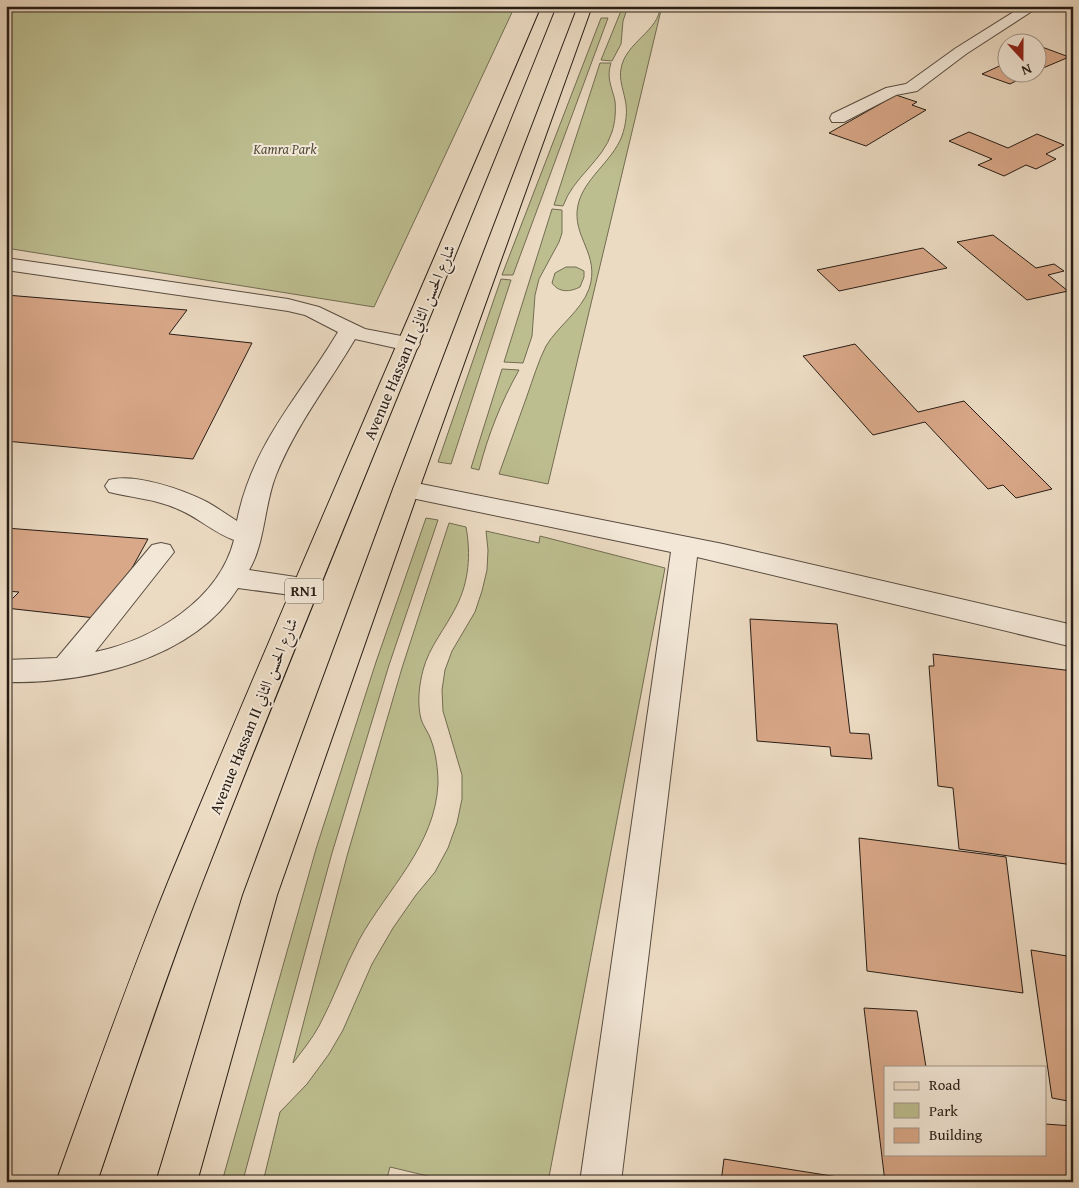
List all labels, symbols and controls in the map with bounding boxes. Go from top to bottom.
north arrow [996,32,1046,82]
text: N [1018,59,1035,81]
park label: Kamra Park [252,139,317,159]
street label: Avenue Hassan II شارع الحسن الثاني [357,241,463,444]
road number: RN1 [285,578,323,604]
street label: Avenue Hassan II شارع الحسن الثاني [203,614,305,819]
legend [884,1066,1046,1156]
text: Road [929,1074,960,1095]
text: Park [929,1100,958,1121]
text: Building [929,1124,983,1145]

